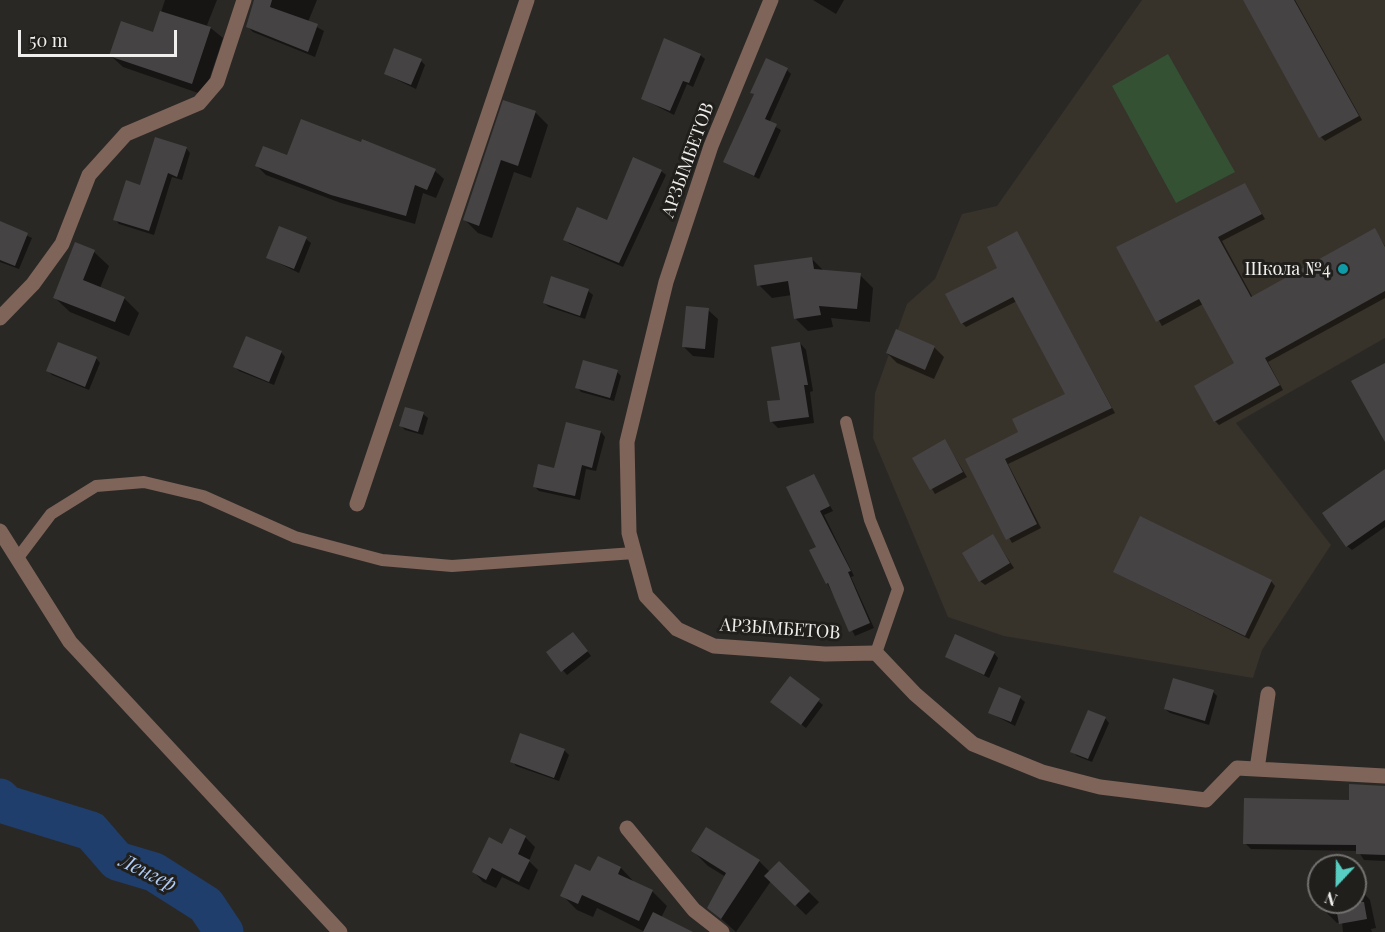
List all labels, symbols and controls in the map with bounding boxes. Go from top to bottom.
scale bar [21,18,180,56]
text: 50 m [29,28,68,52]
street label: АРЗЫМБЕТОВ [657,100,719,220]
place label: Школа №4 [1244,258,1331,280]
marker: Школа №4 [1336,262,1350,276]
street label: АРЗЫМБЕТОВ [719,614,841,644]
water label: Ленгер [116,849,180,897]
north arrow [1307,854,1367,914]
text: N [1322,887,1340,911]

